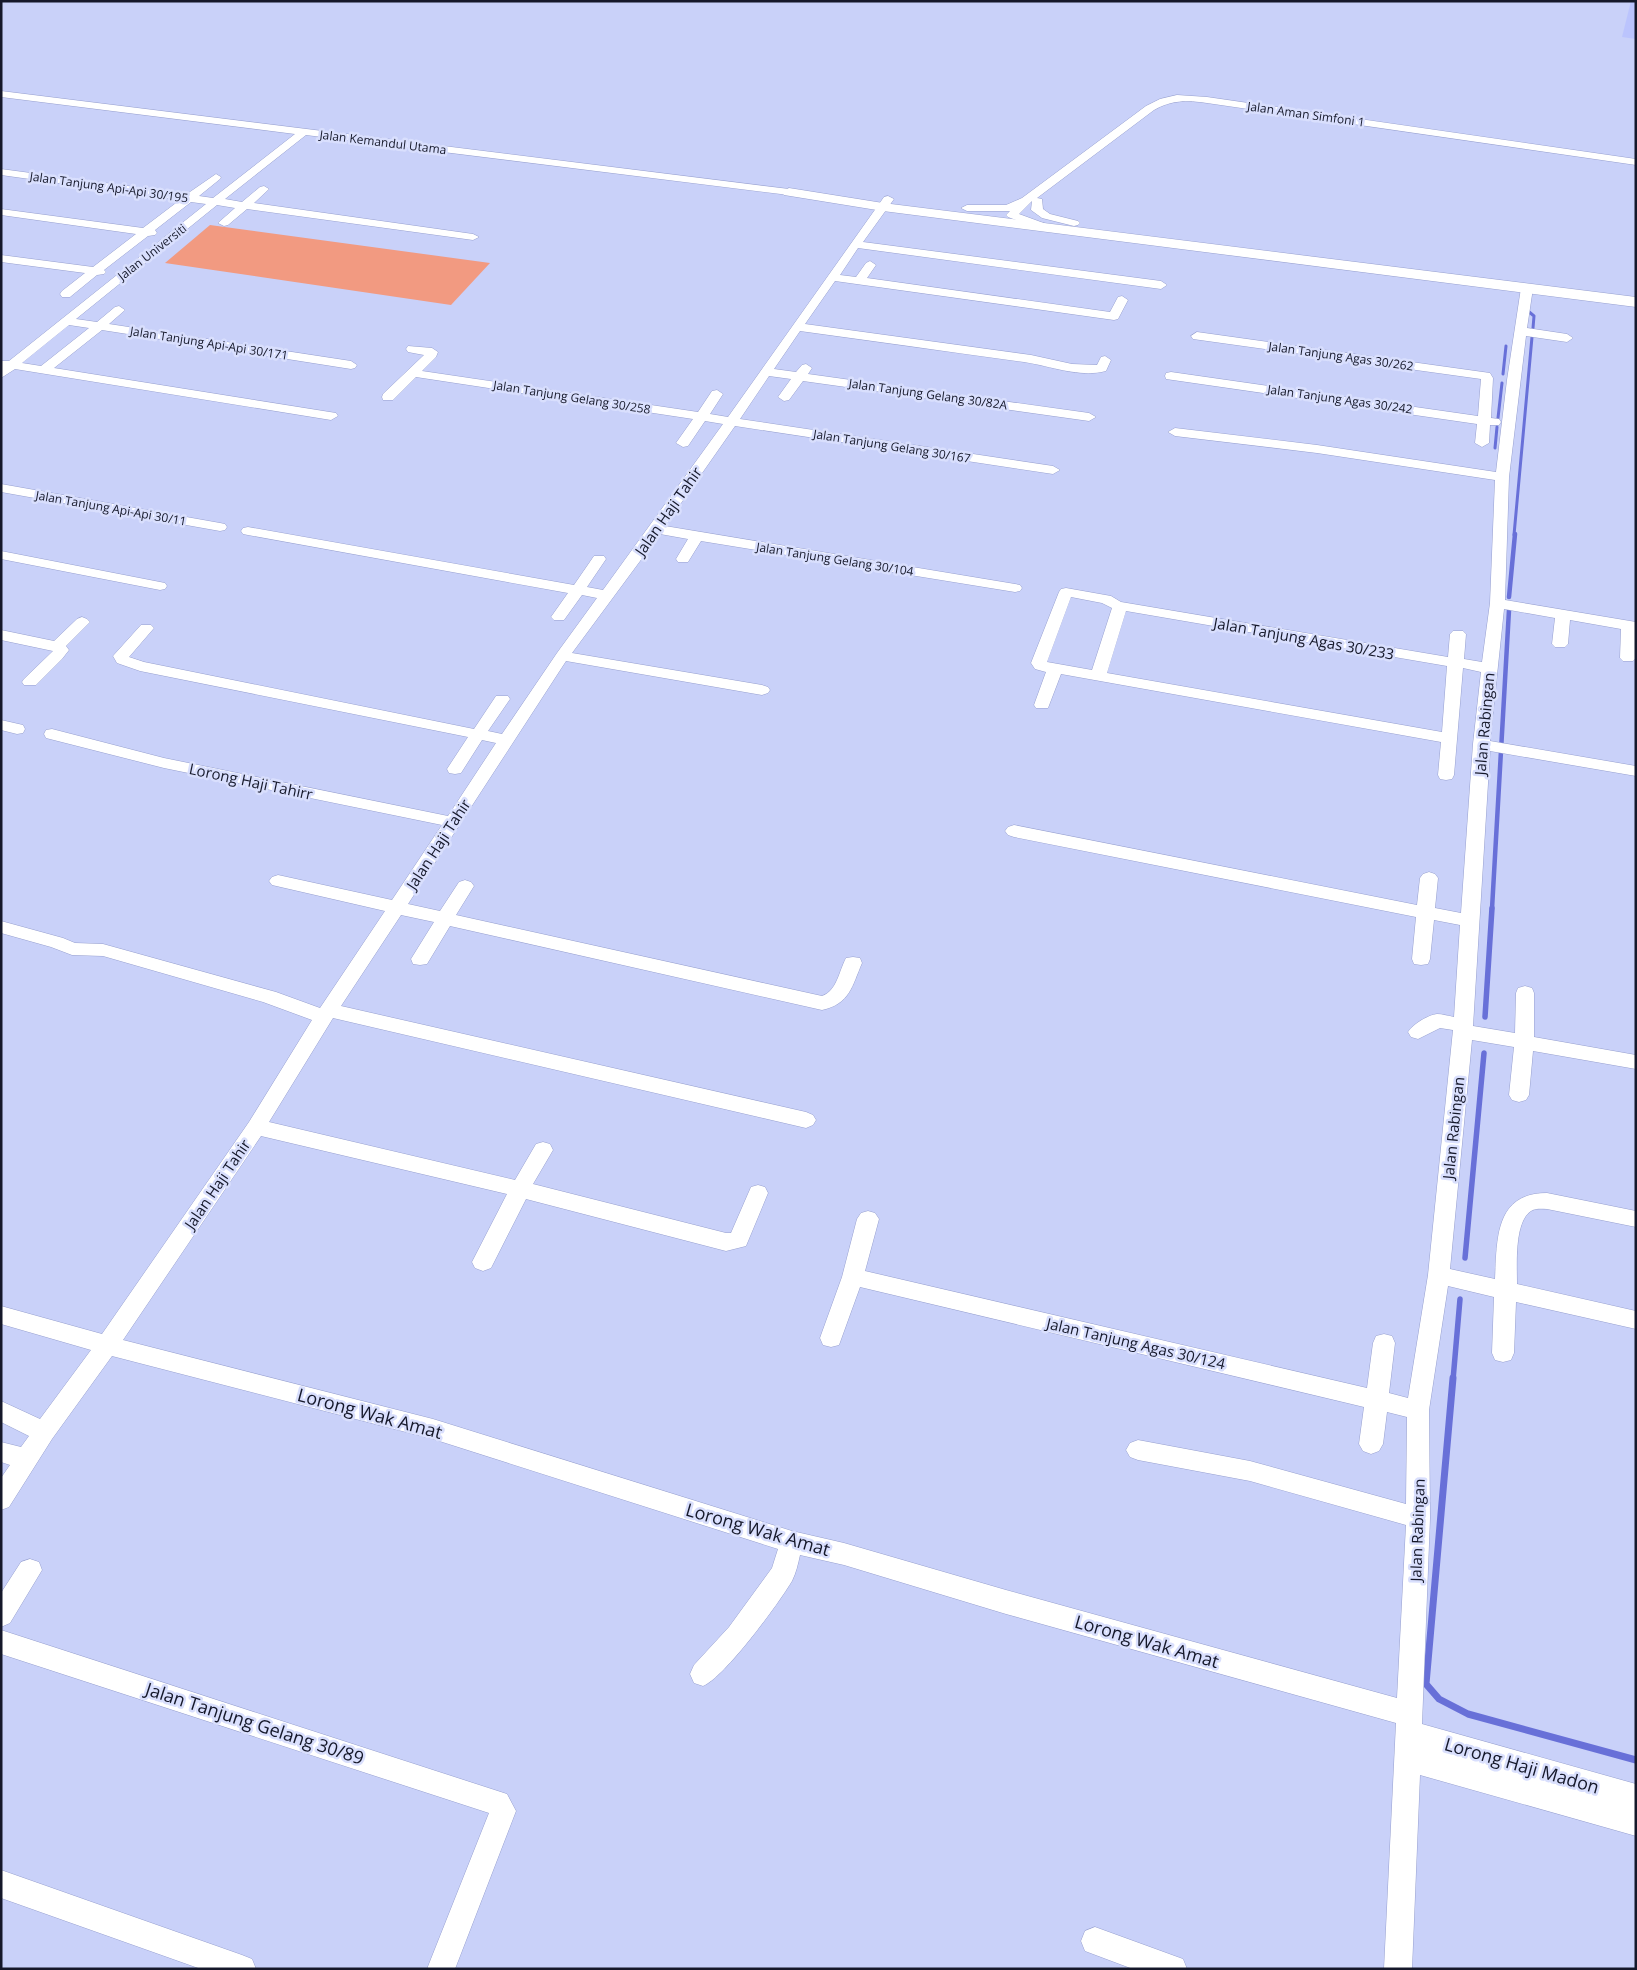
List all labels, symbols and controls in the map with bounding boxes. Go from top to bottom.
street label: Jalan Aman Simfoni 1 [1245,97,1366,131]
street label: Jalan Kemandul Utama [318,126,447,158]
street label: Jalan Tanjung Api-Api 30/195 [28,167,189,207]
street label: Jalan Universiti [113,220,190,285]
street label: Jalan Tanjung Api-Api 30/171 [128,322,289,364]
street label: Jalan Tanjung Agas 30/262 [1266,337,1415,375]
street label: Jalan Tanjung Gelang 30/82A [847,374,1009,414]
street label: Jalan Tanjung Gelang 30/258 [491,376,652,418]
street label: Jalan Tanjung Agas 30/242 [1265,380,1414,418]
street label: Jalan Tanjung Gelang 30/167 [811,425,972,467]
street label: Jalan Haji Tahir [629,463,706,561]
street label: Jalan Tanjung Api-Api 30/11 [33,486,188,530]
street label: Jalan Tanjung Gelang 30/104 [754,538,915,580]
street label: Jalan Tanjung Agas 30/233 [1210,612,1396,664]
street label: Jalan Rabingan [1469,672,1498,778]
street label: Lorong Haji Tahirr [187,758,315,804]
street label: Jalan Haji Tahir [400,795,475,895]
street label: Jalan Rabingan [1437,1076,1468,1182]
street label: Jalan Haji Tahir [178,1135,254,1234]
street label: Jalan Tanjung Agas 30/124 [1043,1312,1228,1373]
street label: Lorong Wak Amat [295,1382,445,1444]
street label: Jalan Rabingan [1405,1478,1429,1584]
street label: Lorong Wak Amat [683,1497,833,1561]
street label: Lorong Wak Amat [1072,1609,1222,1673]
street label: Jalan Tanjung Gelang 30/89 [141,1676,367,1770]
street label: Lorong Haji Madon [1442,1731,1602,1799]

